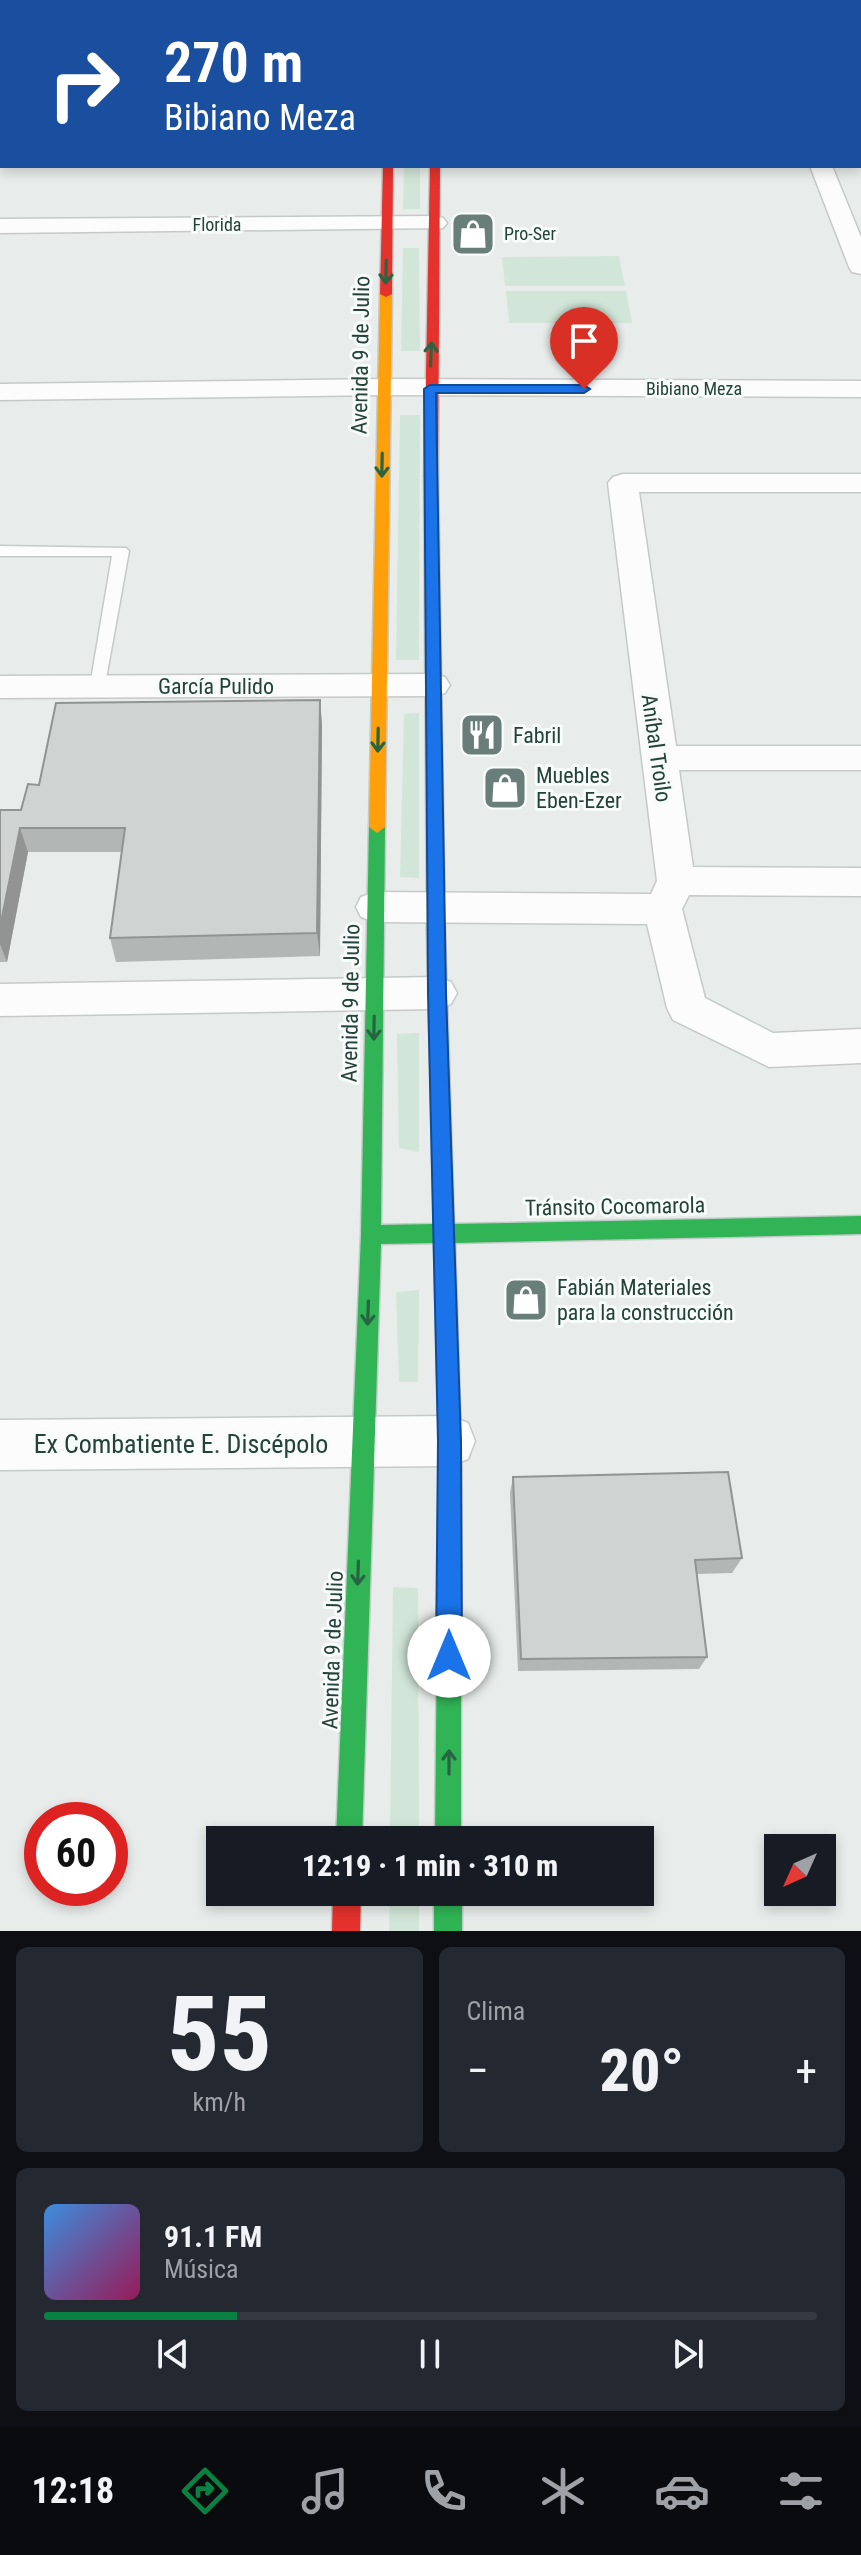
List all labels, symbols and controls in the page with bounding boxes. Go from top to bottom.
text: 270 m [164,30,303,96]
icon: right [32,32,136,136]
text: Bibiano Meza [164,97,356,139]
shop icon: Pro-Ser [449,210,497,258]
street label: Florida [193,214,242,235]
place label: Pro-Ser [504,223,557,244]
one-way arrow [378,258,394,285]
street label: Avenida 9 de Julio [347,276,374,434]
pin [550,307,618,389]
icon: arrive [562,319,606,363]
one-way arrow [423,341,438,368]
street label: Bibiano Meza [646,378,742,399]
one-way arrow [374,451,390,478]
street label: García Pulido [158,674,274,699]
street label: Aníbal Troilo [637,692,676,804]
restaurant icon: Fabril [458,711,506,759]
place label: Fabril [513,723,561,748]
one-way arrow [370,726,385,753]
place label: Muebles Eben-Ezer [536,763,622,813]
shop icon: Muebles Eben-Ezer [481,764,529,812]
street label: Avenida 9 de Julio [337,924,364,1082]
one-way arrow [366,1014,381,1041]
street label: Tránsito Cocomarola [525,1192,705,1221]
place label: Fabián Materiales para la construcción [557,1275,734,1325]
shop icon: Fabián Materiales para la construcción [502,1276,550,1324]
one-way arrow [360,1299,375,1326]
street label: Ex Combatiente E. Discépolo [34,1429,328,1459]
one-way arrow [351,1559,366,1586]
street label: Avenida 9 de Julio [317,1570,348,1730]
position arrow [407,1614,491,1698]
one-way arrow [441,1749,457,1776]
speed limit sign: 60 [24,1802,128,1906]
north arrow [764,1834,836,1906]
map controls [764,1834,836,1906]
text: 12:19 · 1 min · 310 m [302,1848,558,1883]
text: 55 [167,1974,272,2095]
text: Clima [467,1996,525,2026]
text: 20° [600,2035,684,2106]
text: − [467,2045,489,2097]
text: + [795,2045,817,2097]
text: km/h [193,2087,246,2117]
text: 91.1 FM [164,2219,262,2254]
text: Música [164,2254,239,2284]
icon: previous [151,2332,195,2376]
icon: pause [408,2332,452,2376]
icon: next [666,2332,710,2376]
icon: directions [177,2463,233,2519]
icon: music [297,2463,353,2519]
icon: phone [416,2463,472,2519]
icon: climate [535,2463,591,2519]
icon: car [654,2463,710,2519]
icon: filters [773,2463,829,2519]
text: 12:18 [32,2470,114,2512]

